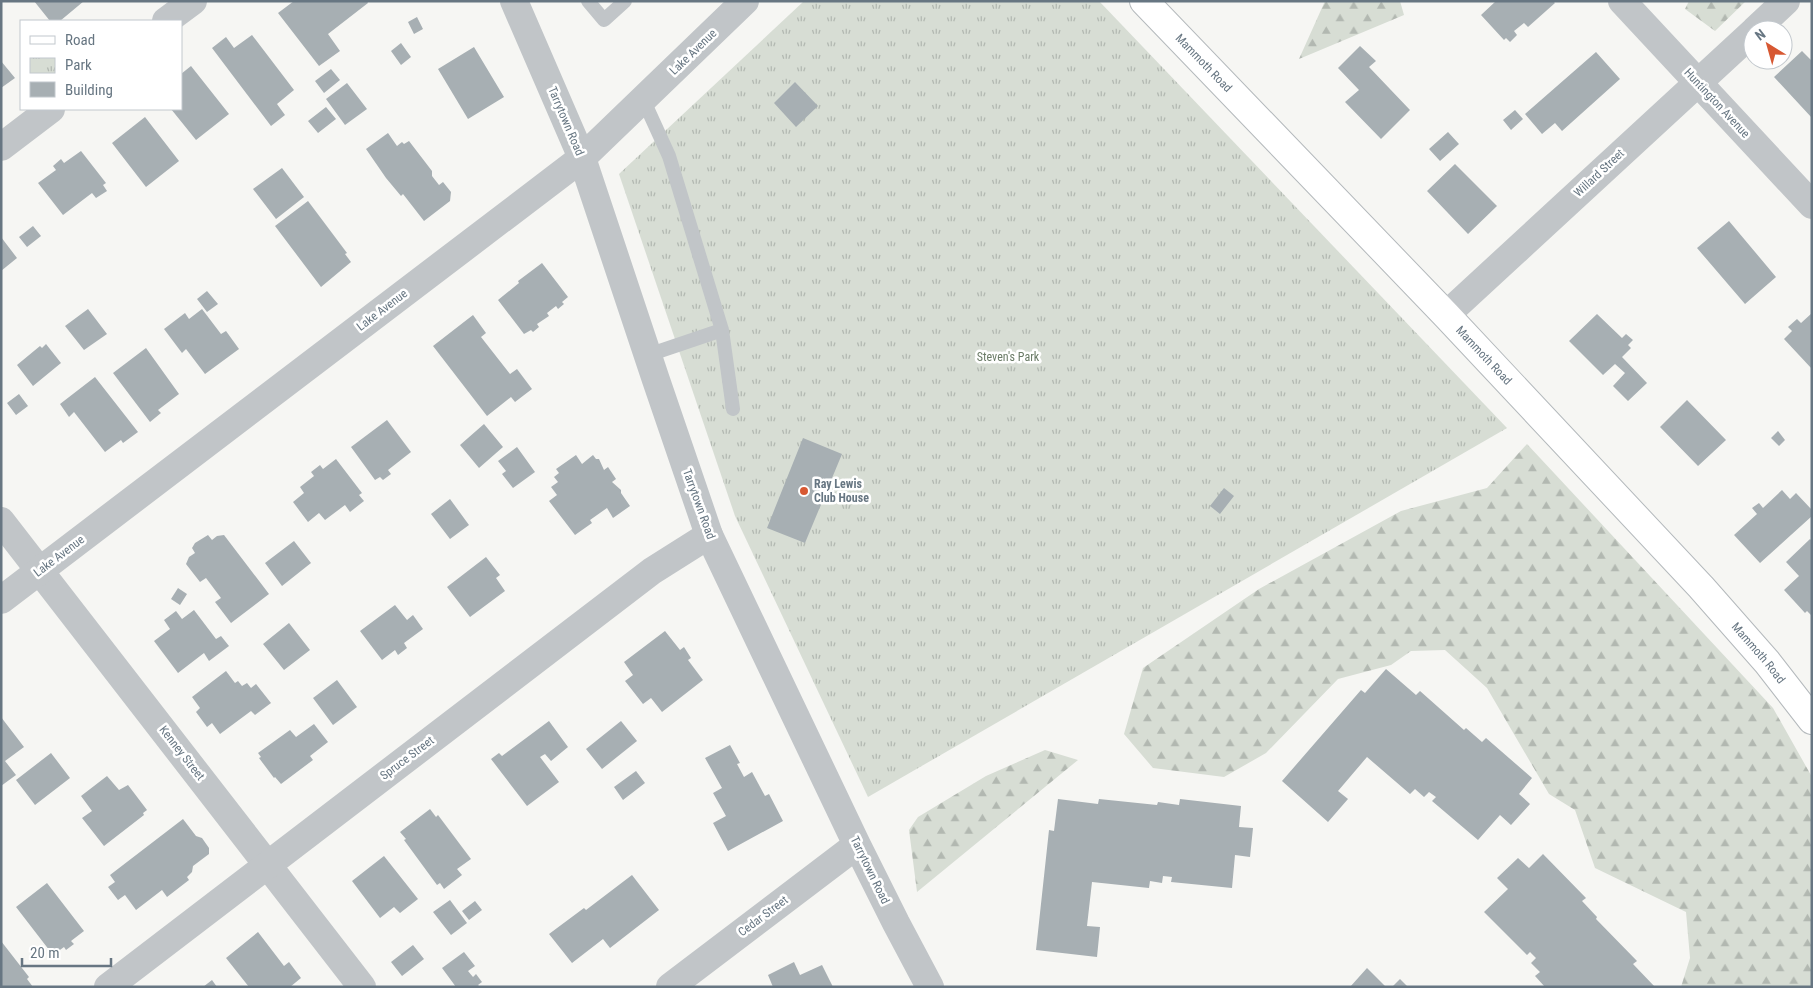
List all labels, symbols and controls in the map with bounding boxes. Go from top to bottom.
legend [20,20,182,110]
north arrow [1743,20,1793,70]
street label: Lake Avenue [667,26,720,78]
text: N [1752,26,1768,44]
text: Road [65,31,95,49]
street label: Mammoth Road [1173,31,1235,95]
text: Park [65,56,92,74]
street label: Huntington Avenue [1681,65,1753,141]
text: Building [65,81,113,99]
street label: Tarrytown Road [545,84,587,158]
street label: Willard Street [1571,146,1627,200]
street label: Lake Avenue [354,286,410,334]
street label: Mammoth Road [1453,323,1515,388]
park label: Steven's Park [977,350,1040,364]
street label: Tarrytown Road [680,467,718,541]
place label: Ray Lewis Club House [814,477,869,505]
marker: Ray Lewis Club House [798,485,810,497]
street label: Lake Avenue [31,532,87,580]
street label: Mammoth Road [1729,620,1788,686]
street label: Kenney Street [156,723,208,783]
street label: Spruce Street [377,733,437,783]
street label: Tarrytown Road [848,834,892,906]
street label: Cedar Street [735,892,791,939]
scale bar [22,936,111,968]
text: 20 m [30,944,60,962]

